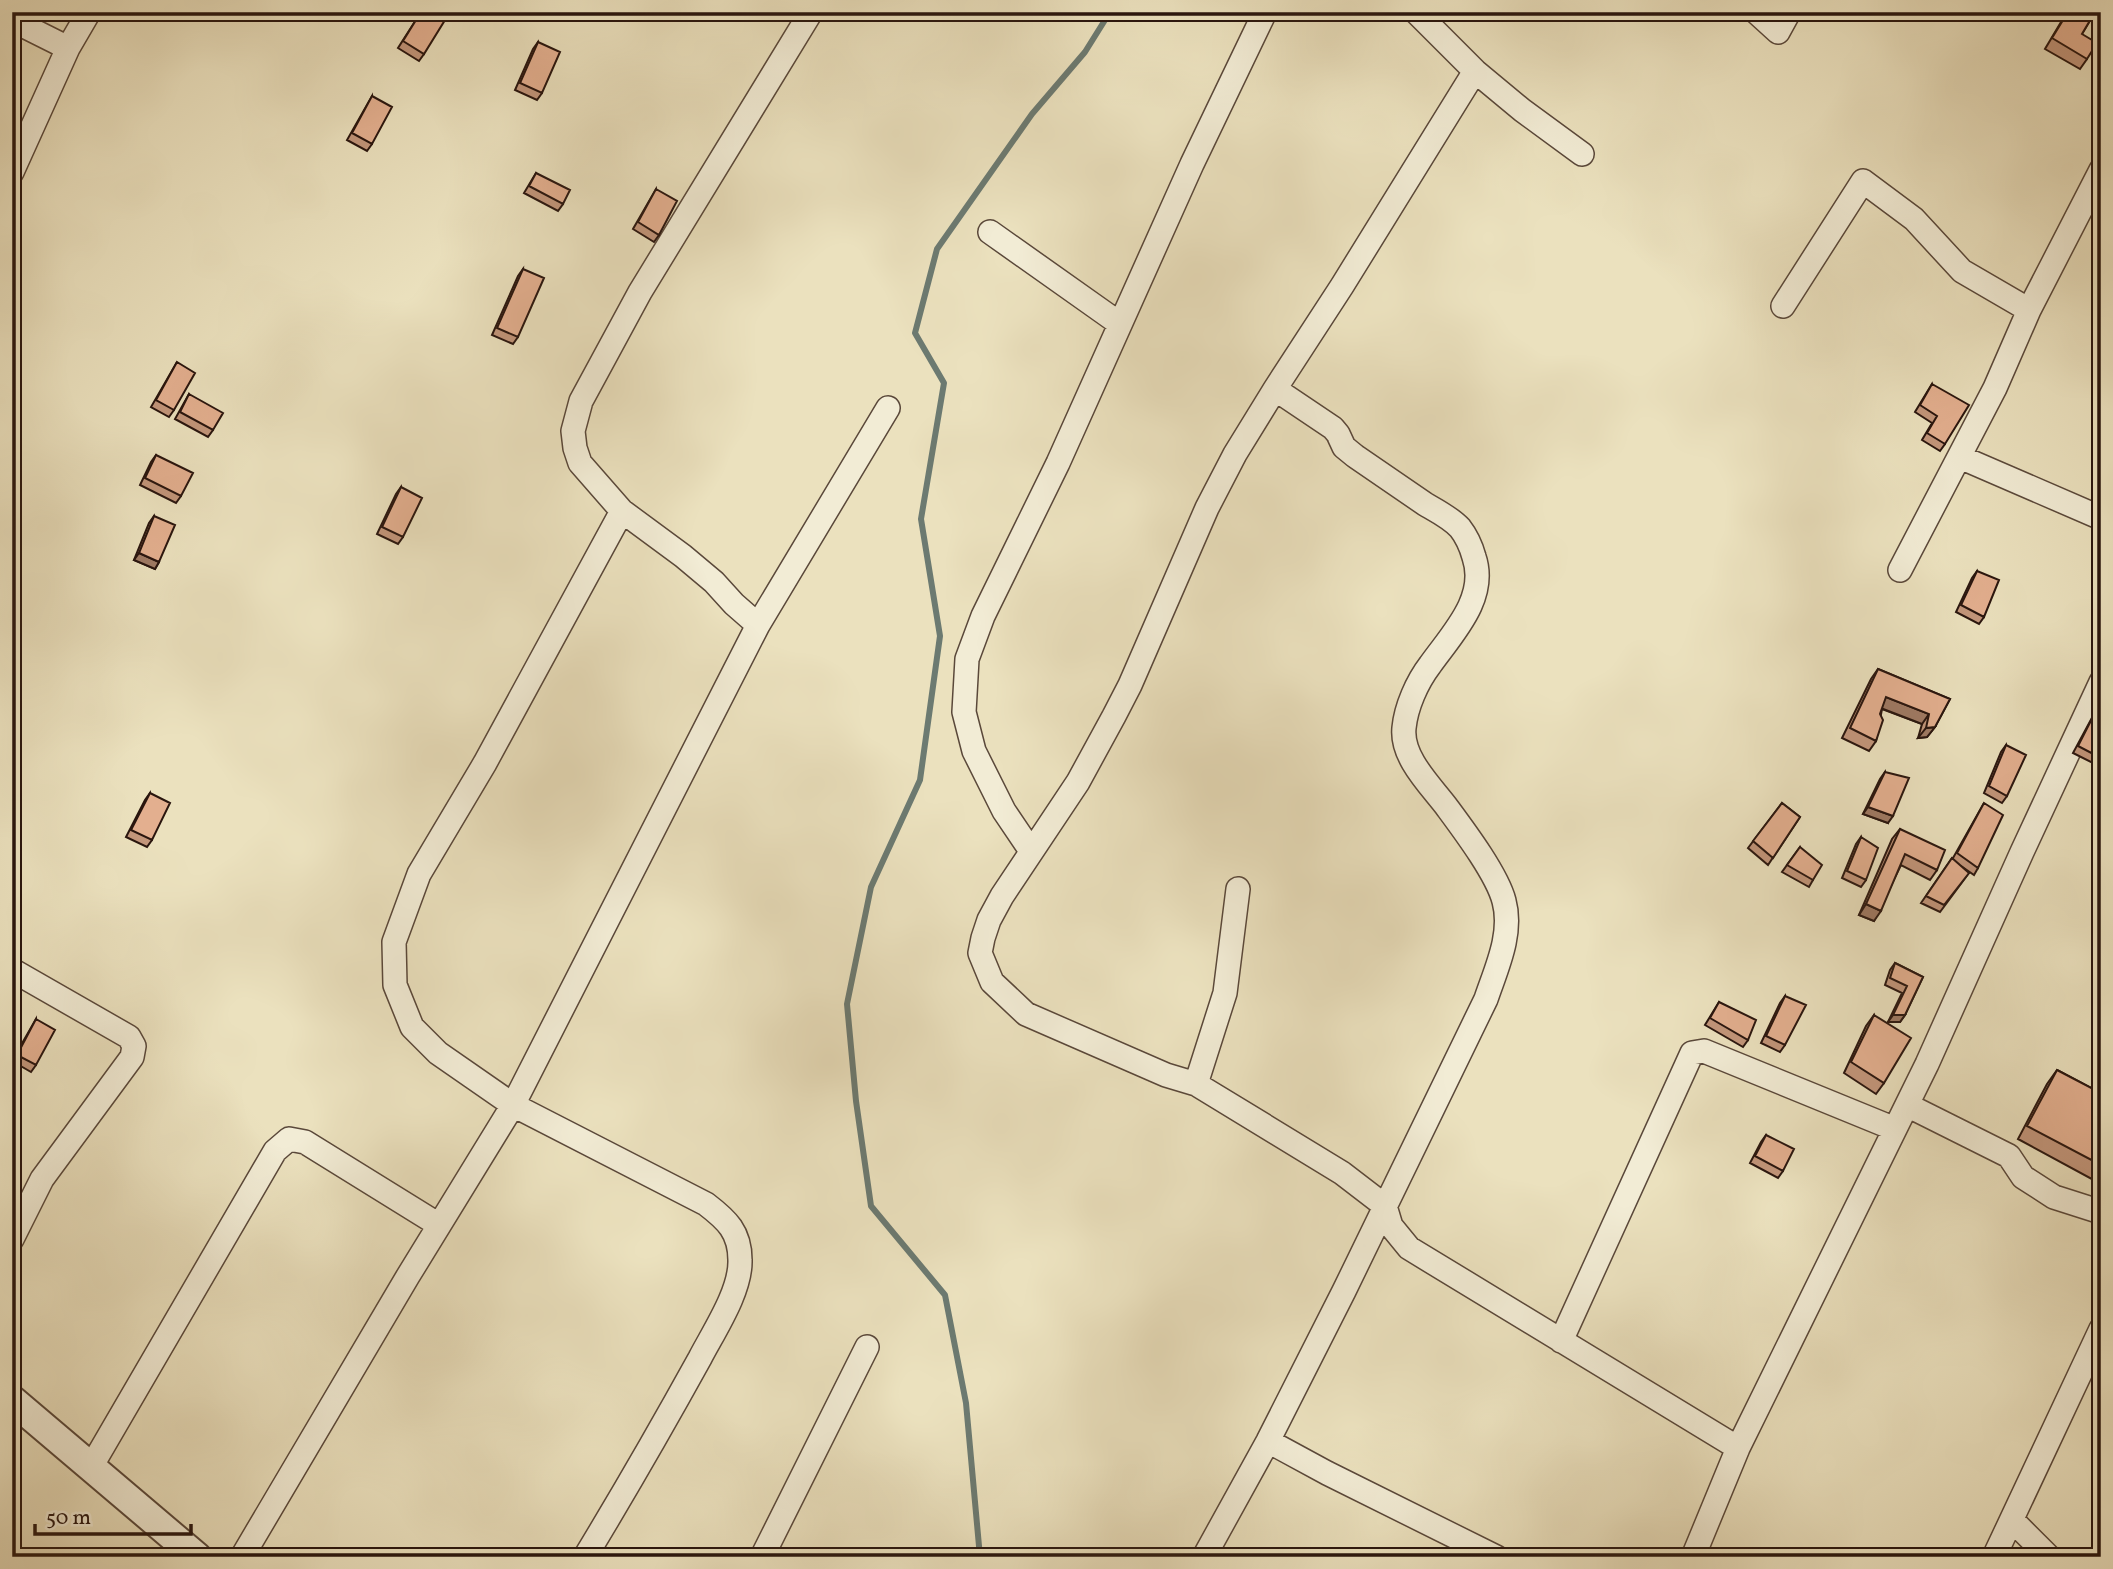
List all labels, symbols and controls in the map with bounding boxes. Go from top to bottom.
scale bar [35,1492,191,1536]
text: 50 m [46,1504,91,1533]

